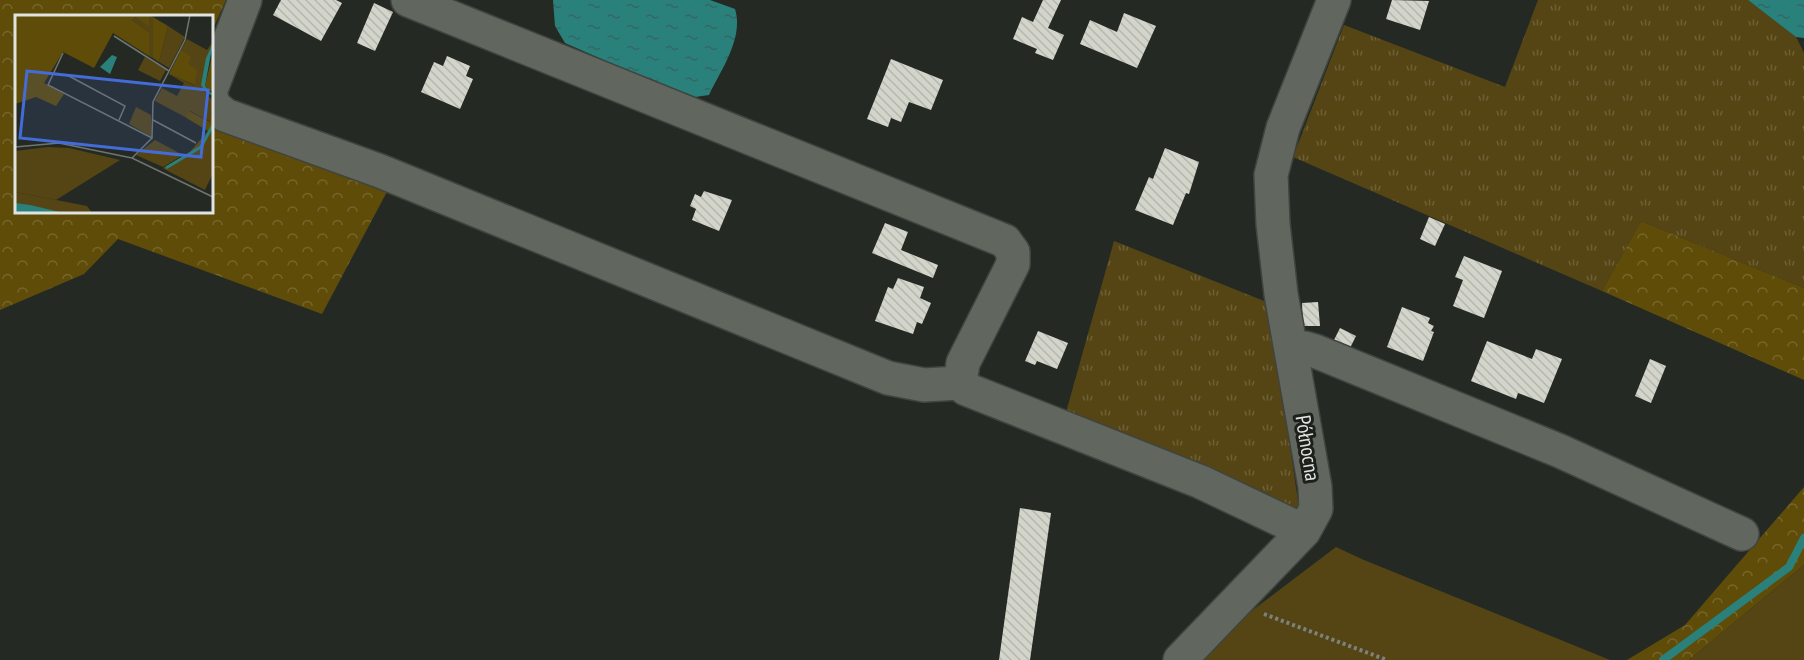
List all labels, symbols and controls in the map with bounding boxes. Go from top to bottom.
inset map [15,15,213,213]
street label: Północna [1289,413,1327,483]

